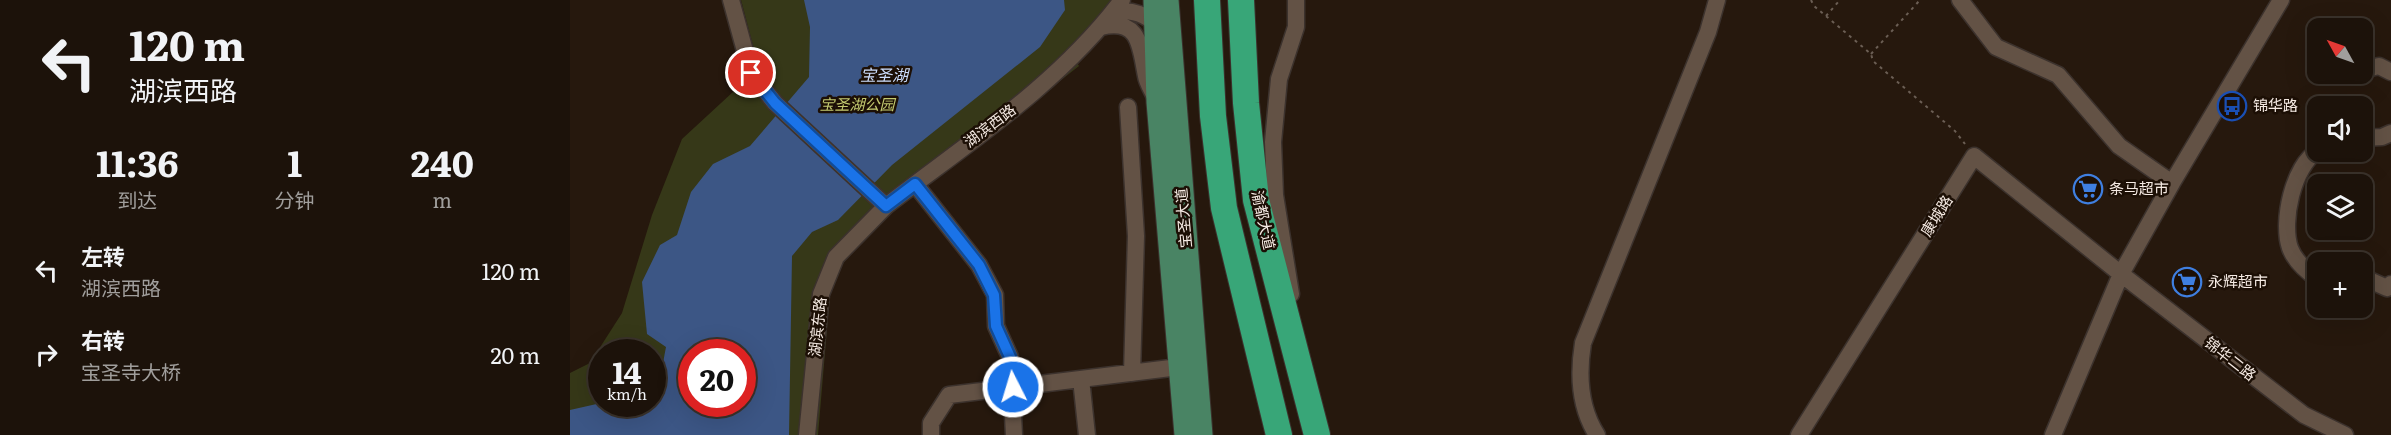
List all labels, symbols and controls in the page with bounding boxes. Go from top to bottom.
text: 120 m [129,12,245,74]
north arrow [2307,18,2373,84]
map controls [2307,18,2373,318]
icon: left [30,24,108,102]
pin [725,47,776,98]
icon: arrive [734,56,767,89]
water label: 宝圣湖 [860,62,911,86]
text: 湖滨西路 [129,69,237,109]
bus stop icon: 锦华路 [2216,90,2248,122]
park label: 宝圣湖公园 [819,92,896,115]
place label: 锦华路 [2253,93,2298,116]
button: sound [2307,96,2373,162]
street label: 湖滨西路 [958,98,1020,152]
text: 11:36 [96,135,179,188]
text: 1 [287,135,302,188]
text: 240 [411,135,474,188]
supermarket icon: 条马超市 [2072,173,2104,205]
button: layers [2307,174,2373,240]
place label: 条马超市 [2109,176,2169,199]
text: 到达 [117,184,157,214]
text: 分钟 [275,184,315,214]
text: m [433,184,452,214]
street label: 宝圣大道 [1168,187,1197,249]
street label: 渝都大道 [1247,188,1282,251]
street label: 康城路 [1914,190,1957,240]
text: 左转 [81,239,125,272]
button: + [2307,252,2373,318]
icon: left [30,254,63,287]
text: 120 m [481,254,540,287]
supermarket icon: 永辉超市 [2171,266,2203,298]
place label: 永辉超市 [2208,269,2268,292]
text: 湖滨西路 [81,272,161,302]
street label: 湖滨东路 [802,296,831,358]
text: 右转 [81,323,125,356]
street label: 锦华二路 [2200,330,2262,385]
icon: right [30,338,63,371]
text: 20 m [490,338,540,371]
speed limit sign: 20 [678,339,756,417]
text: 14 [612,349,642,393]
position arrow [981,355,1045,419]
text: 宝圣寺大桥 [81,356,181,386]
text: km/h [607,382,647,405]

